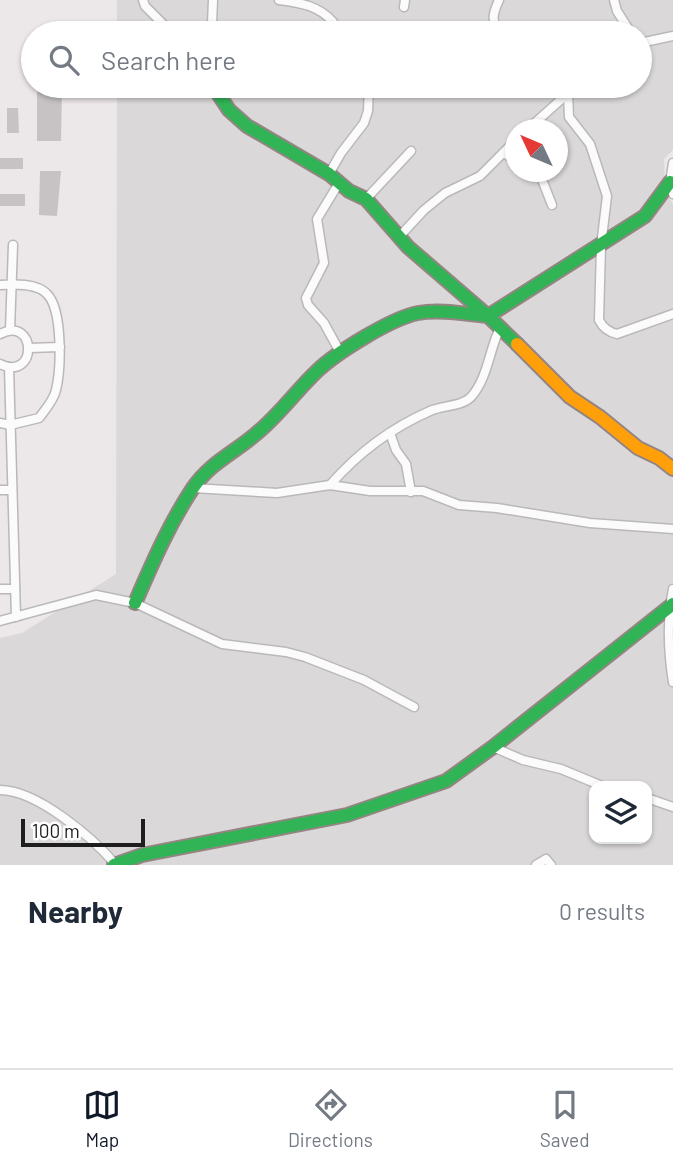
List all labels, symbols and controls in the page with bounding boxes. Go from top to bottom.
search box [21,21,652,98]
icon: search [45,41,83,79]
text: Search here [101,44,236,75]
north arrow [505,119,568,182]
map controls [589,781,652,844]
button: layers [589,781,652,844]
scale bar [21,816,145,848]
text: 100 m [32,819,80,842]
text: Nearby [28,893,123,929]
text: 0 results [559,897,645,925]
tab: Map [83,1086,121,1151]
tab: Directions [288,1086,373,1151]
tab: Saved [540,1086,590,1151]

